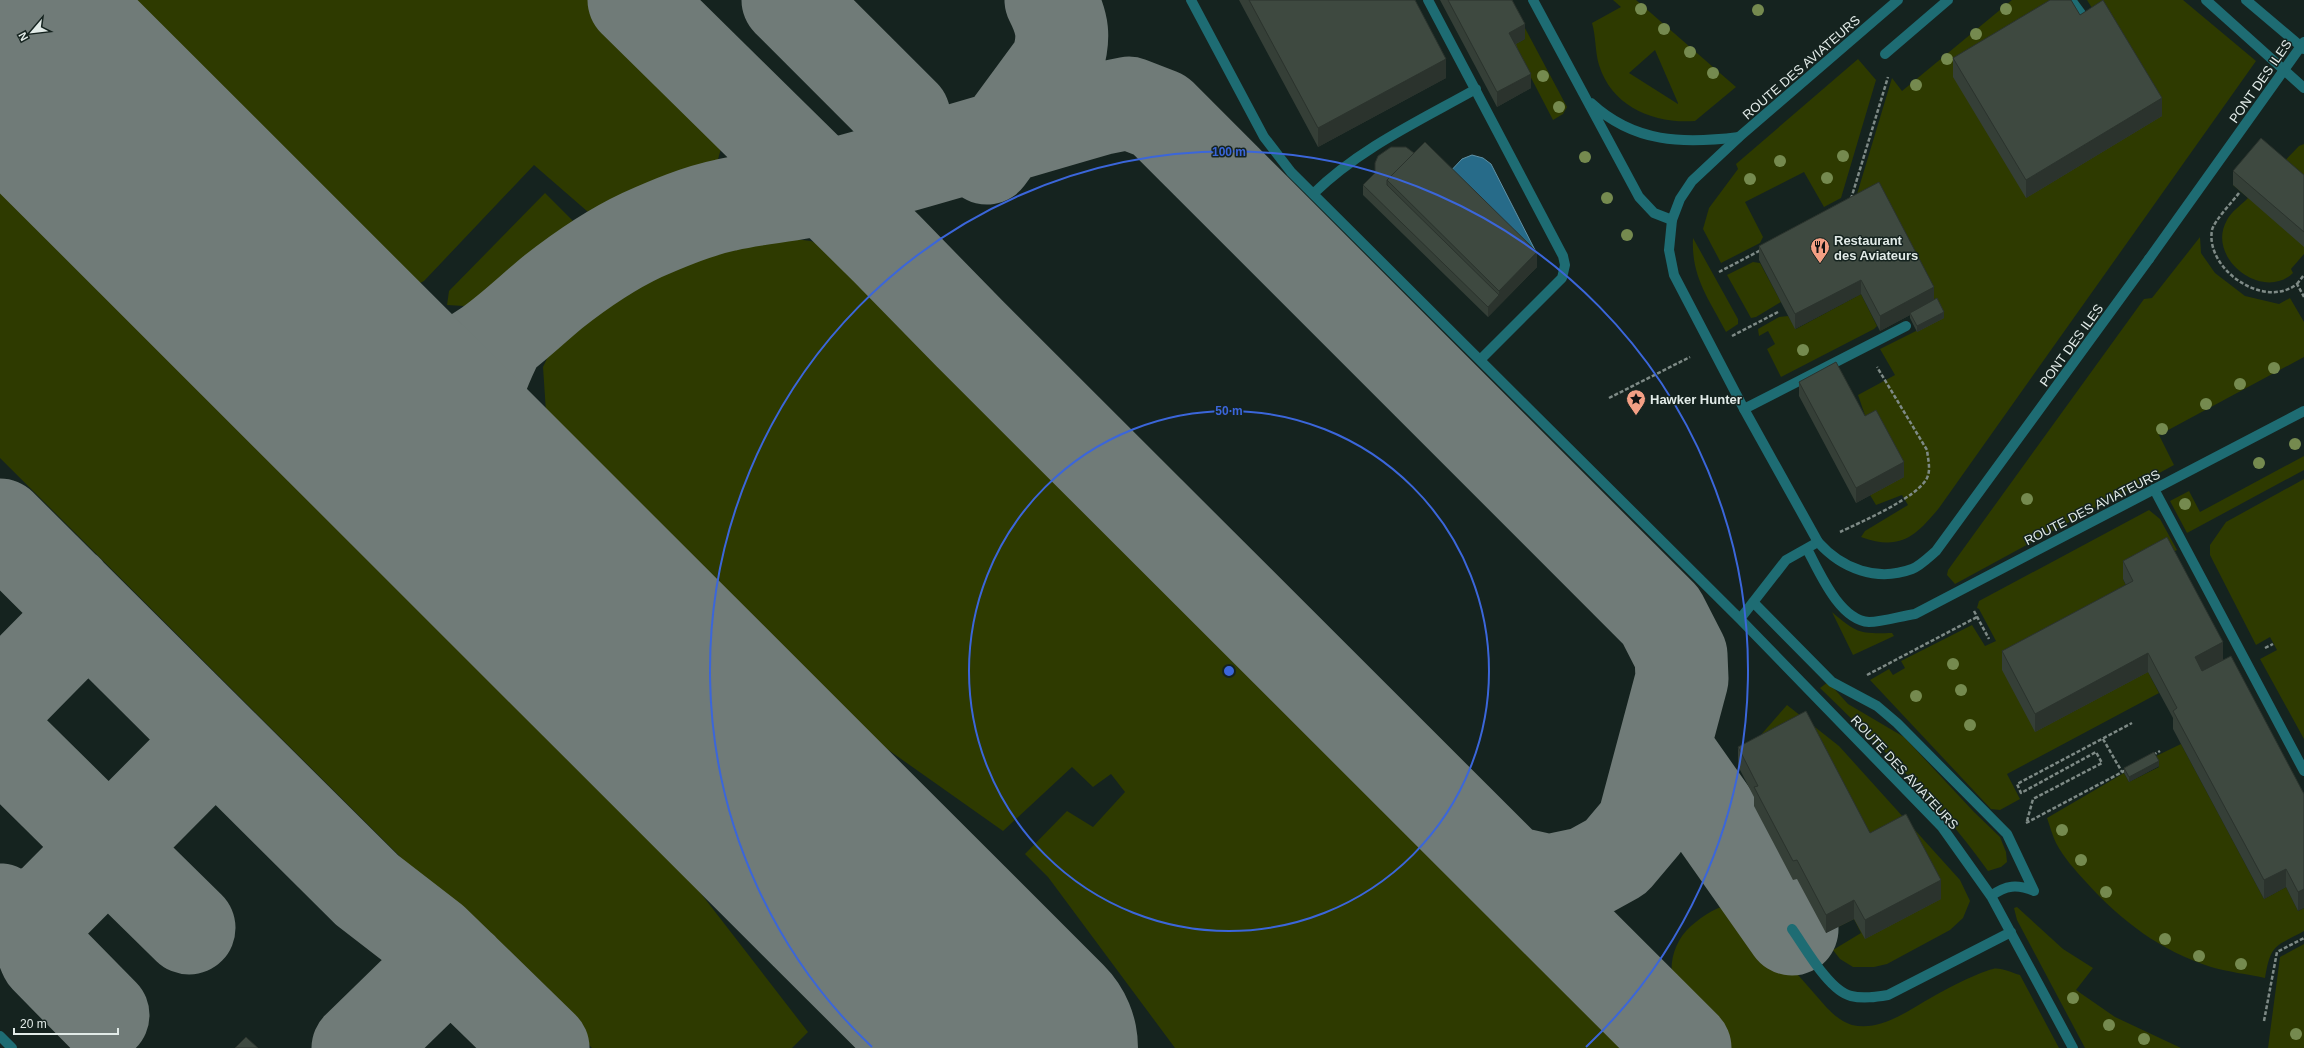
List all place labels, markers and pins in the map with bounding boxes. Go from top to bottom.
place label: Restaurant des Aviateurs [1834,233,1918,263]
restaurant icon: Restaurant des Aviateurs [1809,236,1831,264]
place icon: Hawker Hunter [1625,388,1647,416]
place label: Hawker Hunter [1650,392,1742,407]
centre of rings [1222,664,1236,678]

